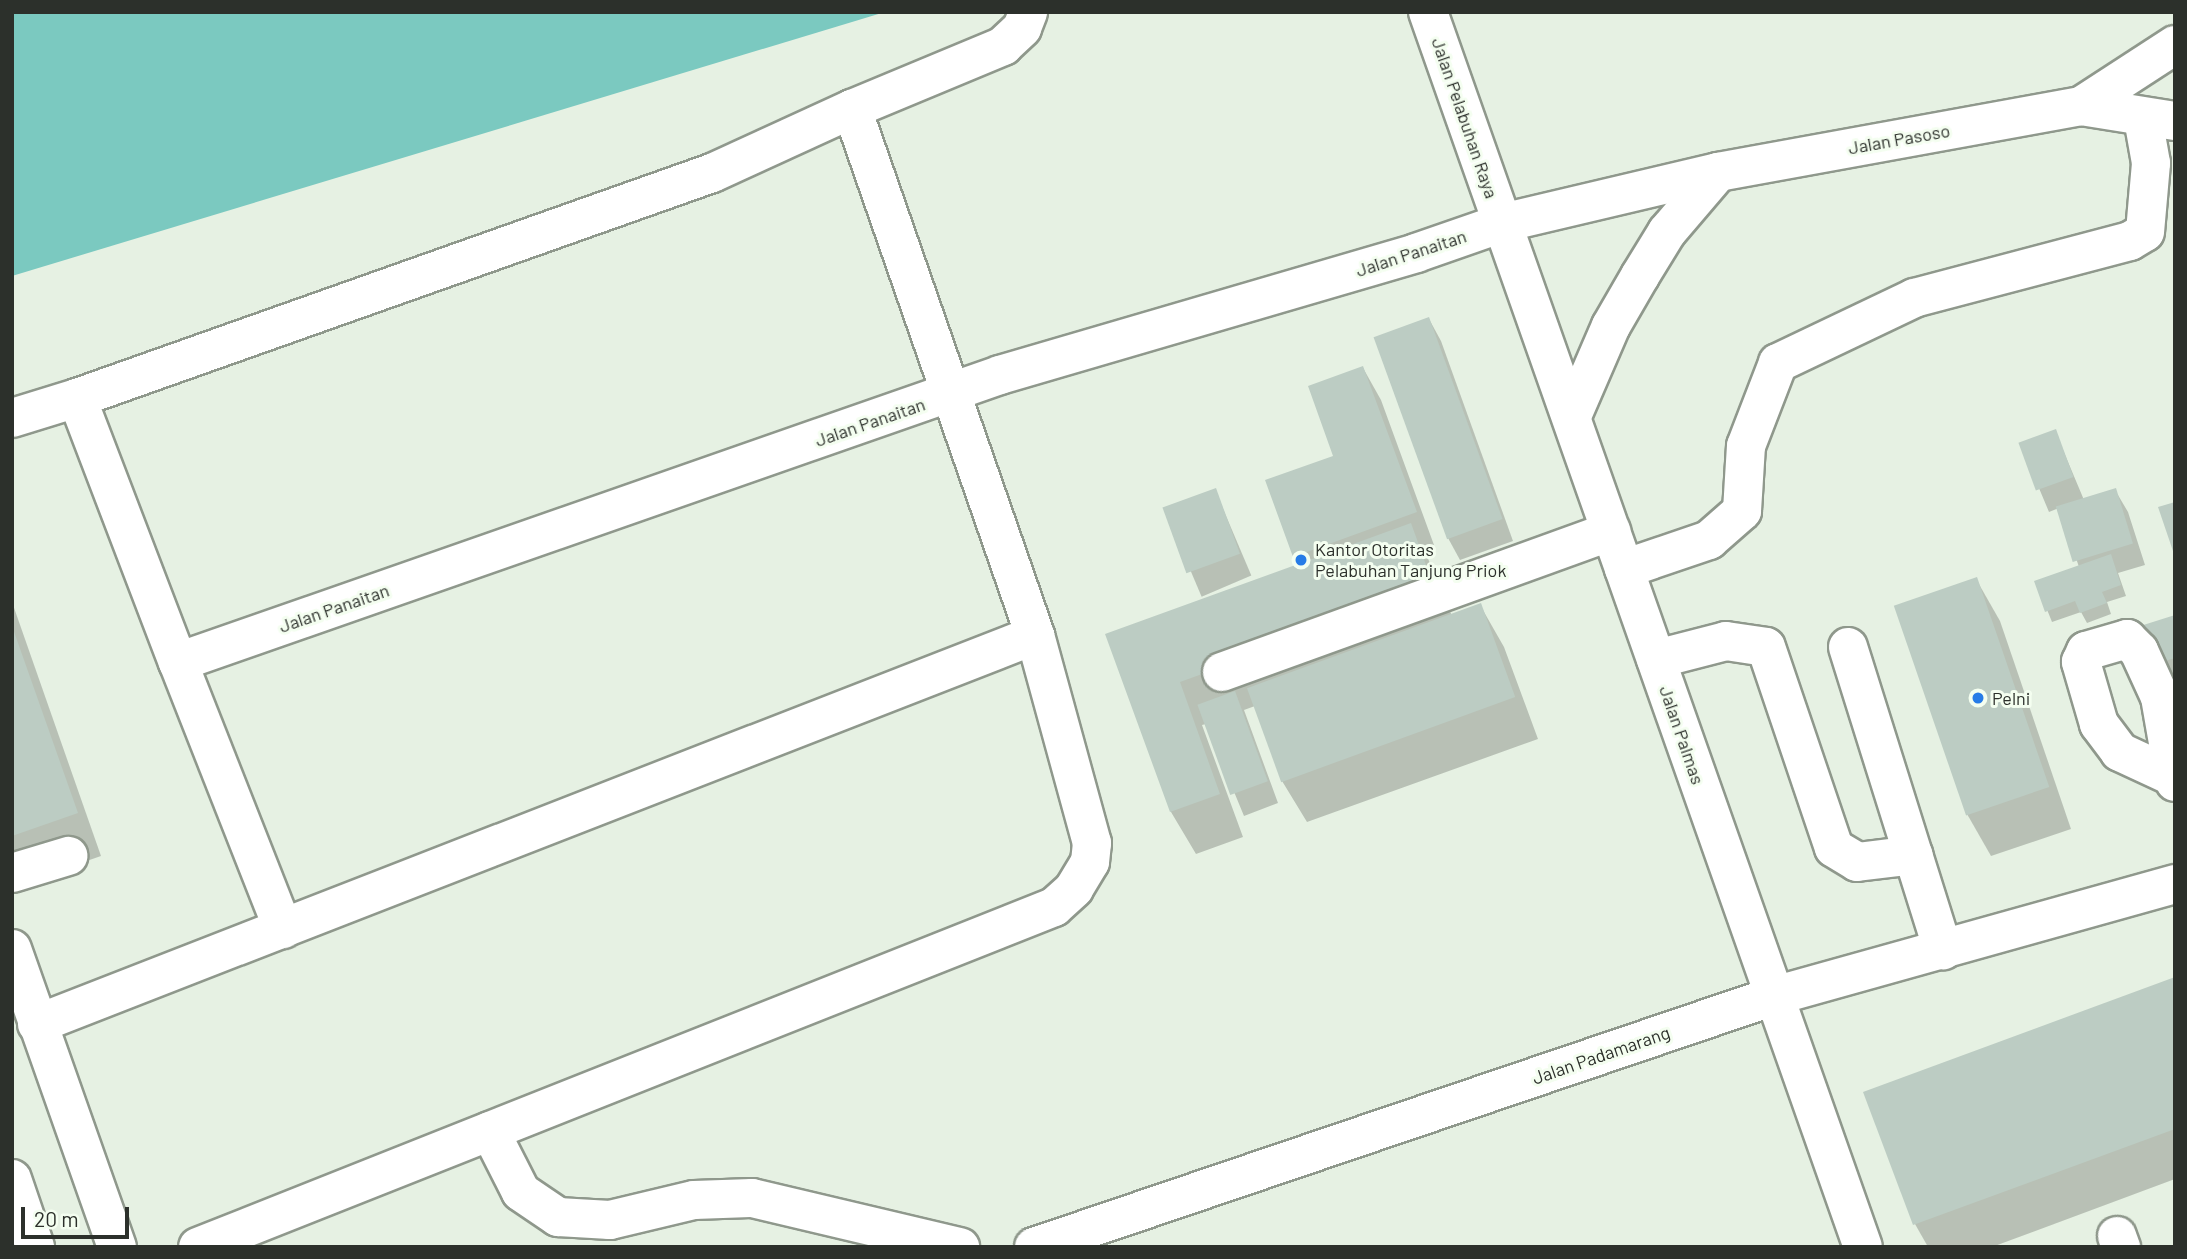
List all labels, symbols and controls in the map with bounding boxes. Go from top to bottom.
street label: Jalan Pelabuhan Raya [1427,35,1503,201]
street label: Jalan Pasoso [1846,119,1952,159]
street label: Jalan Panaitan [1353,225,1469,281]
street label: Jalan Panaitan [812,393,928,451]
place label: Kantor Otoritas Pelabuhan Tanjung Priok [1315,539,1506,582]
marker: Kantor Otoritas Pelabuhan Tanjung Priok [1293,552,1309,568]
street label: Jalan Panaitan [276,579,392,637]
street label: Jalan Palmas [1655,683,1709,787]
place label: Pelni [1992,687,2030,709]
marker: Pelni [1970,690,1986,706]
street label: Jalan Padamarang [1529,1021,1673,1089]
scale bar [24,1192,133,1236]
text: 20 m [34,1206,79,1231]

